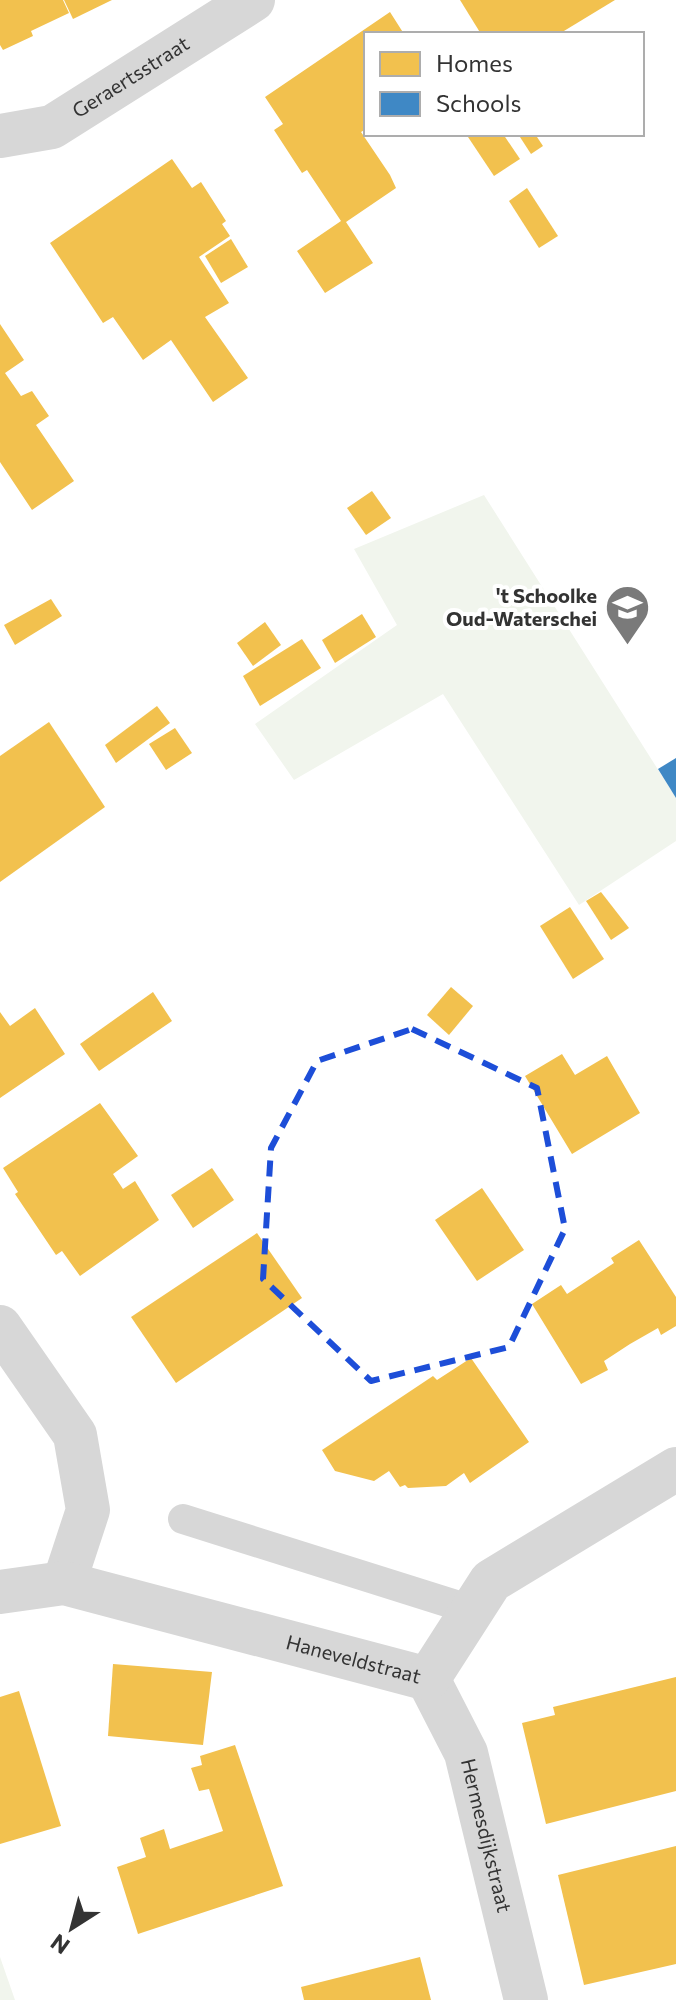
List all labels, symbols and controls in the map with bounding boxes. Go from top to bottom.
street label: Geraertsstraat [67,31,193,122]
legend [364,32,644,136]
text: Homes [436,48,513,77]
text: Schools [436,88,521,117]
place label: 't Schoolke Oud-Waterschei [446,583,597,630]
school or university icon: 't Schoolke Oud-Waterschei [604,583,652,646]
street label: Haneveldstraat [284,1629,424,1688]
street label: Hermesdijkstraat [457,1756,517,1915]
north arrow [32,1888,112,1968]
text: N [45,1929,75,1960]

